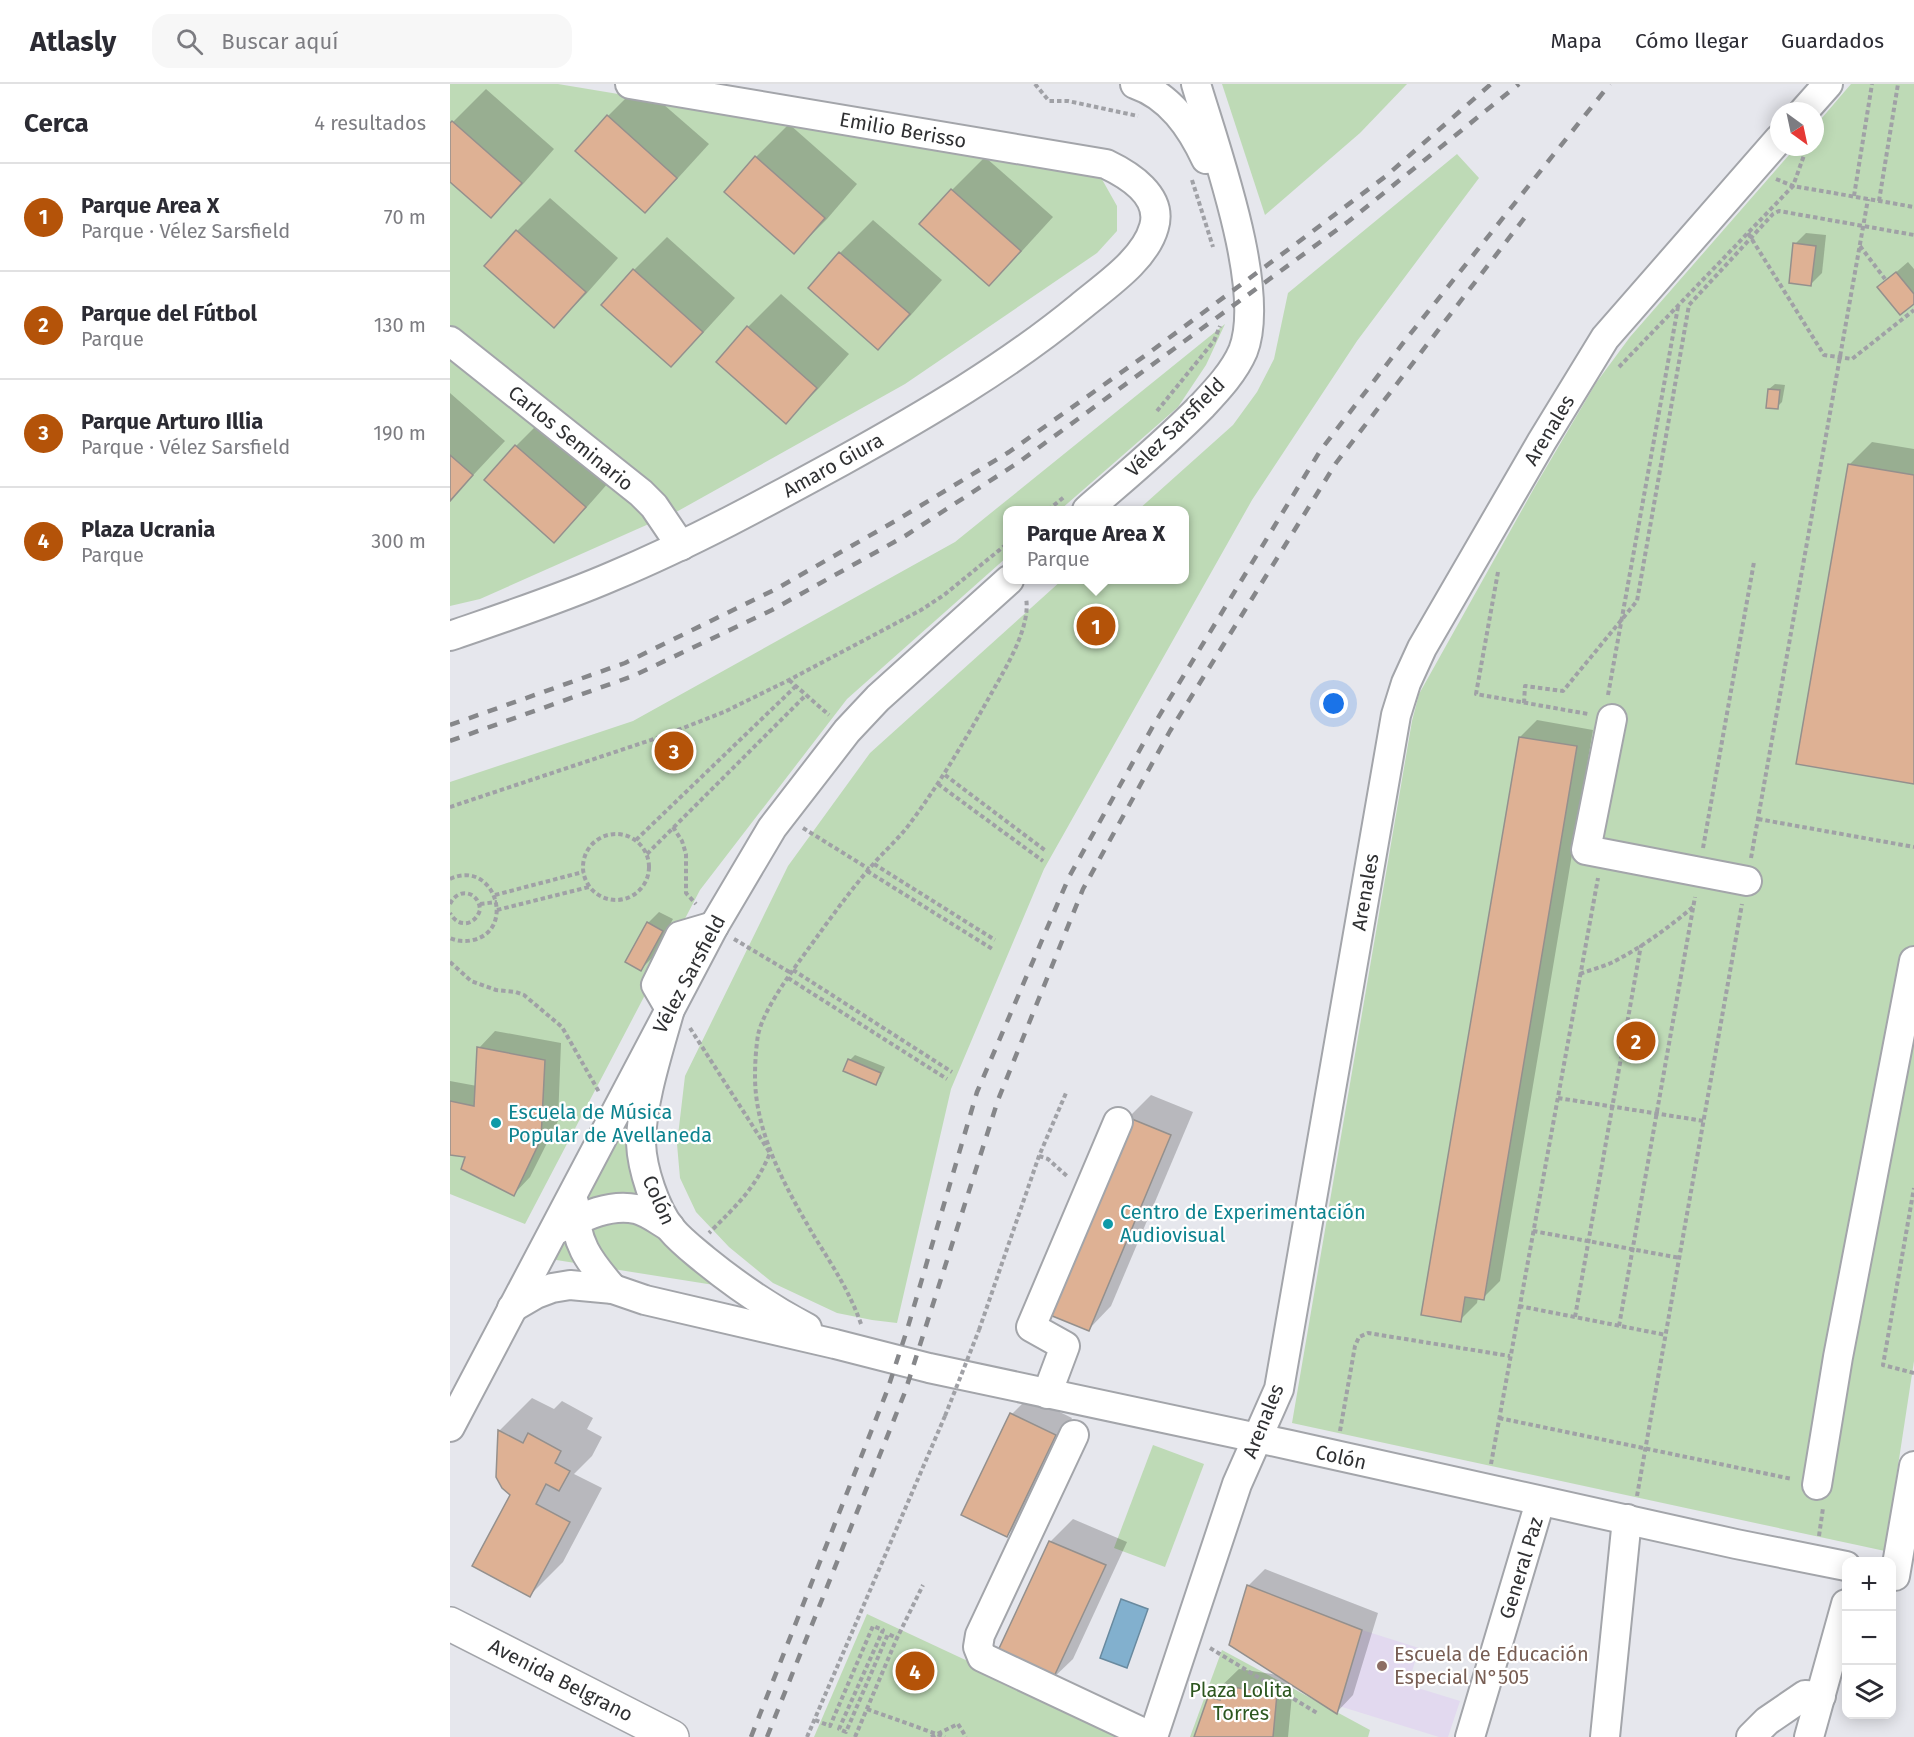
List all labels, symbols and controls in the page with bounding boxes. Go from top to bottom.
search box [152,14,572,68]
text: Atlasly [30,25,116,58]
icon: search [173,25,206,58]
text: Buscar aquí [221,28,339,55]
text: Mapa [1550,28,1602,54]
text: Cómo llegar [1635,28,1748,54]
text: Guardados [1781,28,1884,54]
north arrow [1770,102,1824,156]
street label: Emilio Berisso [838,107,968,153]
text: Cerca [24,108,89,139]
text: 4 resultados [314,111,426,135]
text: Parque Area X [81,192,220,219]
text: 1 [39,205,48,229]
text: 70 m [384,205,426,229]
text: Parque · Vélez Sarsfield [81,219,290,243]
text: Parque del Fútbol [81,300,257,327]
text: 2 [38,313,49,337]
text: 130 m [374,313,426,337]
text: Parque [81,327,144,351]
street label: Vélez Sarsfield [1120,372,1230,482]
street label: Carlos Seminario [504,380,638,496]
street label: Arenales [1519,390,1579,470]
text: Parque Arturo Illia [81,408,263,435]
text: 3 [38,421,49,445]
text: 190 m [373,421,426,445]
street label: Amaro Giura [778,428,888,502]
text: Parque · Vélez Sarsfield [81,435,290,459]
popup [1003,506,1189,584]
text: Plaza Ucrania [81,516,215,543]
text: Parque Area X [1027,520,1165,547]
text: 4 [38,529,49,553]
text: 300 m [371,529,426,553]
text: Parque [81,543,144,567]
text: Parque [1027,547,1090,571]
pin: 1 [1076,604,1116,648]
your location [1319,689,1348,718]
pin: 3 [654,728,694,774]
street label: Arenales [1346,852,1384,932]
street label: Vélez Sarsfield [648,911,730,1037]
pin: 2 [1616,1018,1656,1064]
place label: Escuela de Música Popular de Avellaneda [508,1100,712,1147]
marker: Escuela de Música Popular de Avellaneda [489,1116,503,1130]
street label: Colón [638,1172,680,1228]
place label: Centro de Experimentación Audiovisual [1120,1200,1366,1247]
marker: Centro de Experimentación Audiovisual [1101,1217,1115,1231]
street label: Arenales [1237,1380,1289,1462]
street label: Colón [1313,1439,1369,1475]
street label: General Paz [1494,1514,1548,1622]
map controls [1842,1557,1896,1719]
button: + [1842,1557,1896,1611]
button: − [1842,1611,1896,1665]
street label: Avenida Belgrano [485,1633,637,1727]
place label: Escuela de Educación Especial N°505 [1394,1642,1589,1689]
pin: 4 [896,1648,934,1694]
marker: Escuela de Educación Especial N°505 [1375,1659,1389,1673]
button: layers [1842,1665,1896,1719]
park label: Plaza Lolita Torres [1189,1678,1293,1725]

